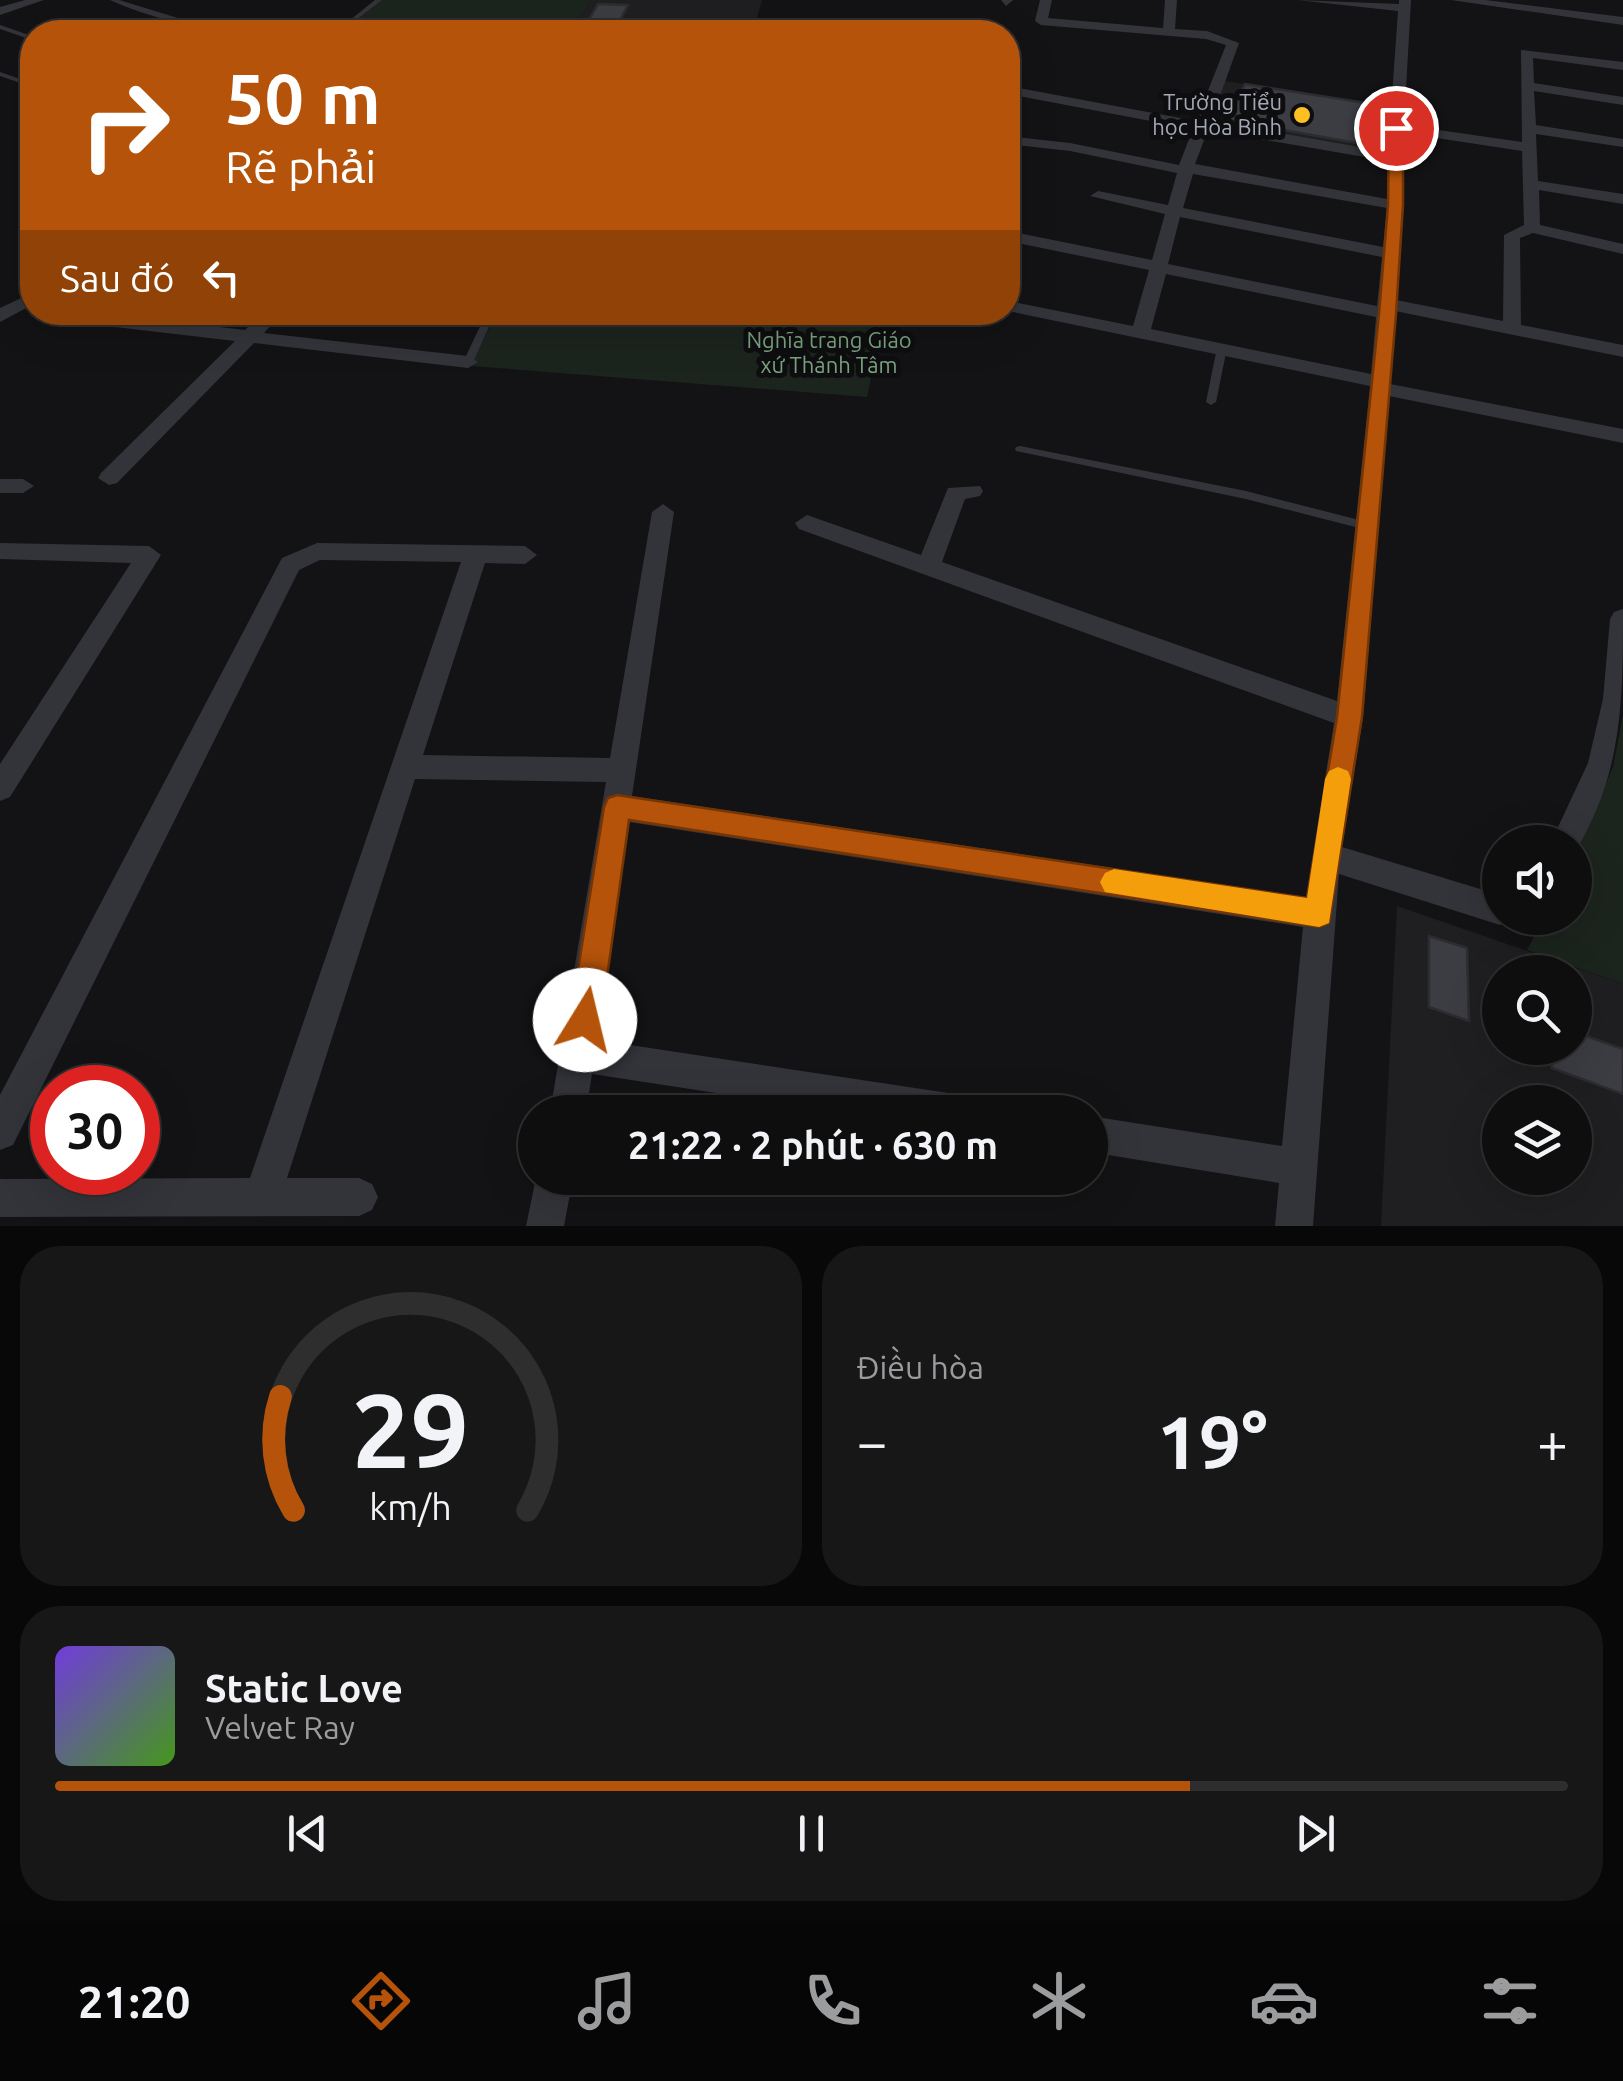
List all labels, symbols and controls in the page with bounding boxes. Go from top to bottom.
text: 50 m [225,59,381,137]
icon: right [60,60,190,190]
pin [1354,86,1439,171]
place label: Trường Tiểu học Hòa Bình [1152,89,1282,139]
icon: arrive [1369,101,1424,156]
marker: Trường Tiểu học Hòa Bình [1291,104,1313,126]
text: Rẽ phải [225,141,376,192]
icon: left [194,250,249,305]
text: Sau đó [60,257,174,299]
park label: Nghĩa trang Giáo xứ Thánh Tâm [746,327,912,377]
map controls [1482,825,1592,1195]
button: sound [1482,825,1592,935]
button: search [1482,955,1592,1065]
position arrow [533,968,637,1072]
speed limit sign: 30 [30,1065,160,1195]
button: layers [1482,1085,1592,1195]
text: 21:22 · 2 phút · 630 m [628,1124,998,1166]
text: Điều hòa [857,1349,984,1385]
text: 29 [352,1371,469,1488]
text: 19° [1157,1399,1268,1483]
text: − [857,1411,888,1472]
text: + [1537,1411,1568,1472]
text: km/h [369,1487,452,1527]
text: Static Love [205,1667,403,1709]
text: Velvet Ray [205,1709,355,1745]
icon: previous [280,1806,335,1861]
icon: pause [784,1806,839,1861]
icon: next [1288,1806,1343,1861]
icon: directions [346,1966,416,2036]
icon: music [572,1966,642,2036]
icon: phone [798,1966,868,2036]
icon: climate [1024,1966,1094,2036]
icon: car [1249,1966,1319,2036]
icon: filters [1475,1966,1545,2036]
text: 21:20 [78,1976,190,2027]

